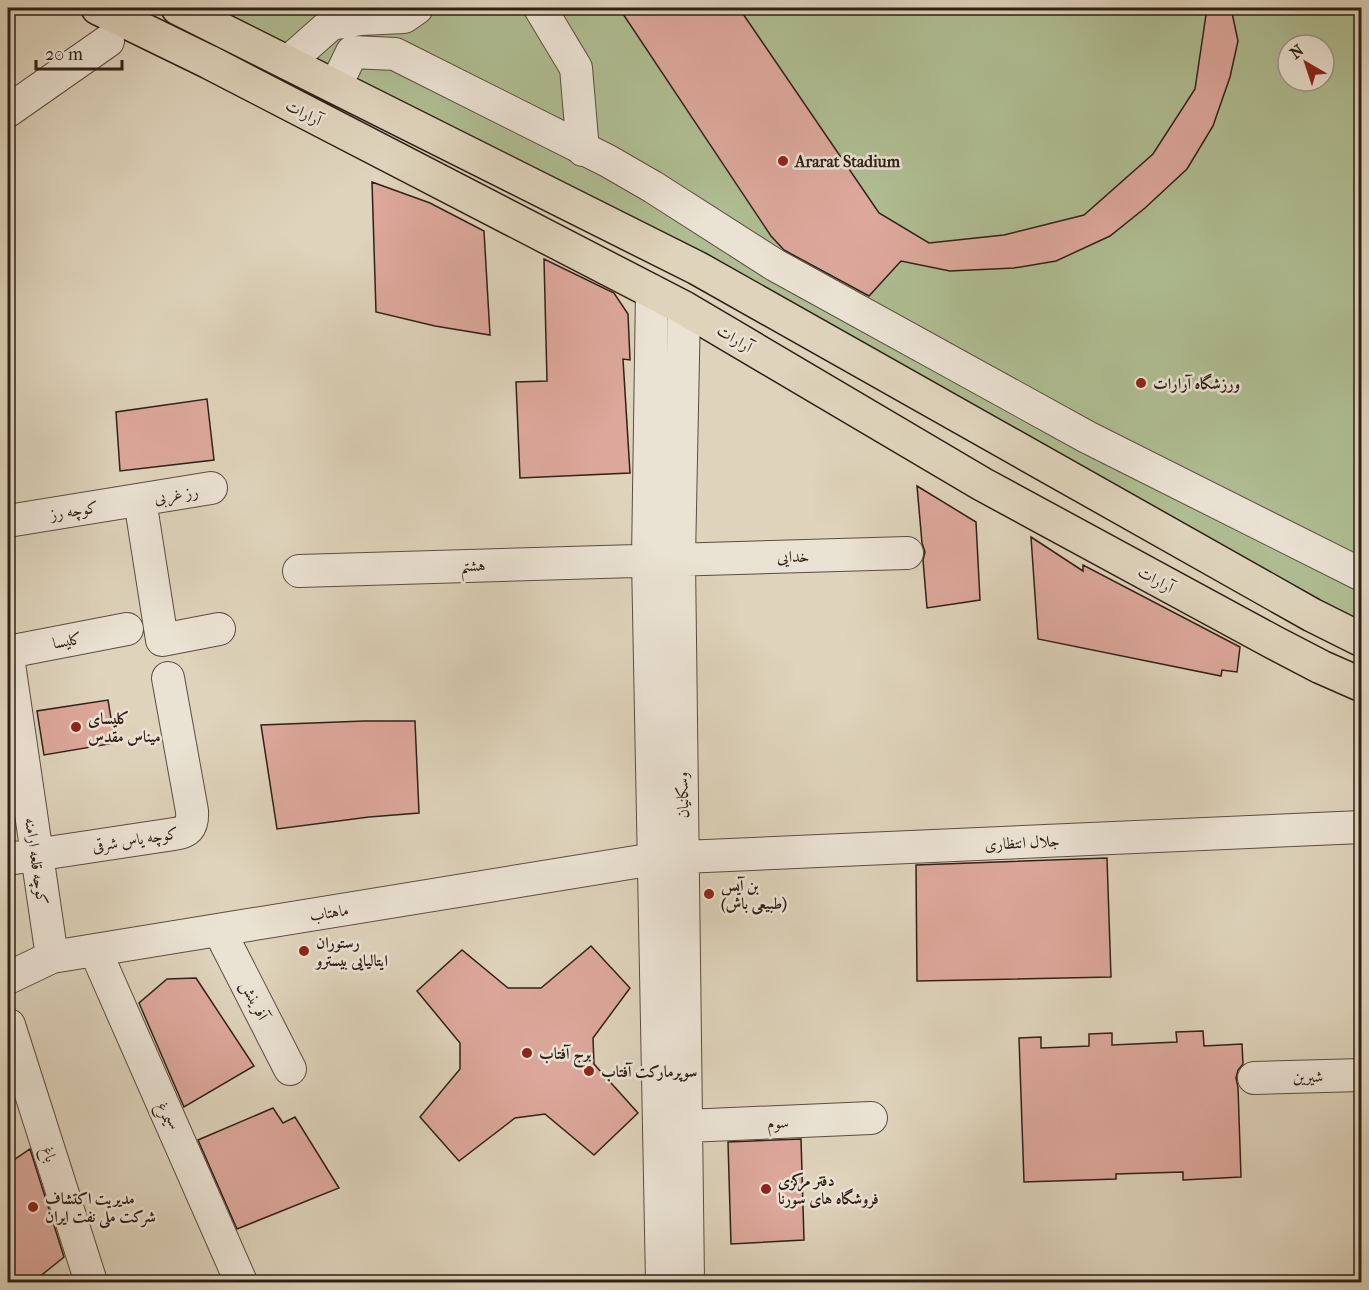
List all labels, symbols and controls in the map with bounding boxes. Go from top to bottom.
scale bar [36,33,122,71]
north arrow [1276,33,1336,93]
text: N [1286,40,1308,63]
text: 20 m [45,44,83,65]
street label: آرارات [283,95,326,130]
place label: Ararat Stadium [794,152,901,171]
marker: Ararat Stadium [776,154,790,168]
street label: آرارات [714,320,757,357]
place label: ورزشگاه آرارات [1153,373,1240,393]
marker: ورزشگاه آرارات [1134,376,1148,390]
street label: رز غربی [153,482,200,509]
street label: کوچه رز [47,497,100,526]
street label: خدایی [777,547,809,567]
street label: هشتم [460,556,486,582]
street label: آرارات [1135,562,1178,598]
street label: کلیسا [51,628,83,653]
place label: کلیسای میناس مقدس [88,709,161,746]
marker: کلیسای میناس مقدس [69,720,83,734]
street label: وسکانیان [673,771,692,819]
street label: کوچه قلعه ارامنه [19,816,52,906]
street label: کوچه یاس شرقی [91,823,180,858]
street label: جلال انتظاری [984,831,1060,854]
place label: بن آیس (طبیعی باش) [721,876,787,915]
marker: بن آیس (طبیعی باش) [702,887,716,901]
street label: ماهتاب [308,900,350,926]
place label: رستوران ایتالیایی بیسترو [314,933,388,971]
marker: رستوران ایتالیایی بیسترو [297,944,311,958]
street label: آفرینش [236,978,273,1025]
place label: برج آفتاب [539,1044,591,1068]
marker: برج آفتاب [520,1046,534,1060]
place label: سوپرمارکت آفتاب [601,1062,697,1082]
marker: سوپرمارکت آفتاب [582,1064,596,1078]
street label: شیرین [1293,1067,1323,1086]
street label: سیمرغ [149,1099,182,1135]
street label: سوم [767,1113,789,1137]
street label: باغ [34,1144,61,1166]
place label: دفتر مرکزی فروشگاه های سورنا [778,1171,879,1209]
marker: دفتر مرکزی فروشگاه های سورنا [759,1182,773,1196]
place label: مدیریت اکتشاف شرکت ملی نفت ایران [45,1189,156,1229]
marker: مدیریت اکتشاف شرکت ملی نفت ایران [26,1200,40,1214]

